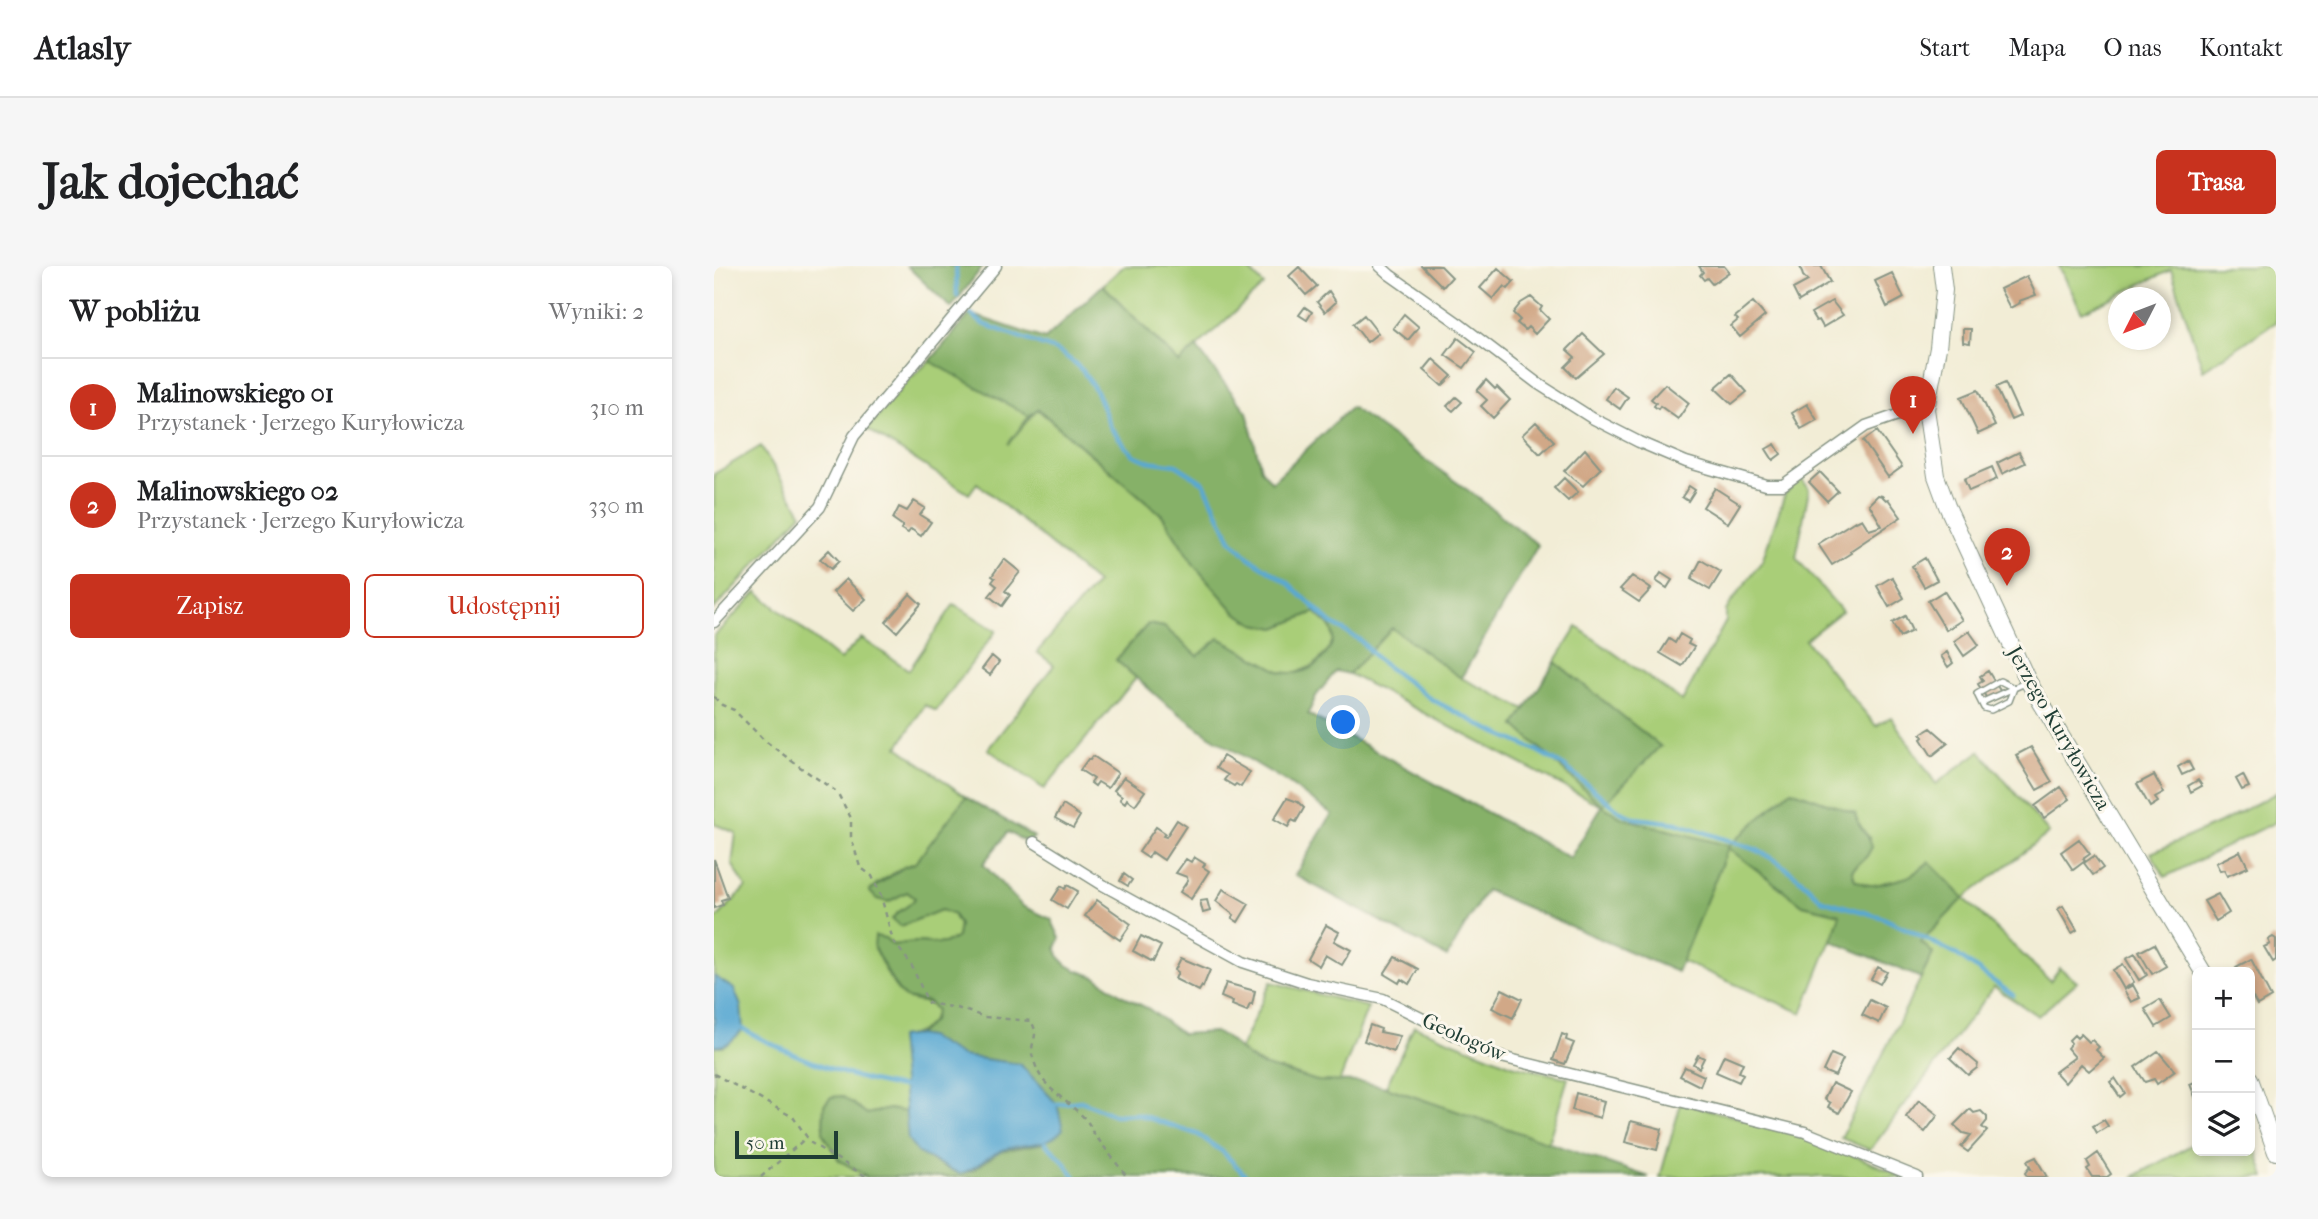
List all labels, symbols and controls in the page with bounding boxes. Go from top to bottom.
text: Atlasly [35,29,130,68]
text: Start [1919,34,1970,62]
text: Mapa [2008,34,2066,62]
text: O nas [2104,34,2162,62]
text: Kontakt [2200,34,2283,62]
button: Trasa [2156,150,2276,214]
text: Jak dojechać [42,153,299,211]
north arrow [2108,287,2171,350]
text: W pobliżu [70,294,200,329]
text: Wyniki: 2 [549,298,644,325]
pin: 1 [1890,376,1936,434]
text: Malinowskiego 01 [137,378,334,409]
text: 1 [89,394,97,421]
text: 310 m [590,394,644,421]
text: Przystanek · Jerzego Kuryłowicza [137,409,464,436]
text: Malinowskiego 02 [137,476,338,507]
text: 2 [87,492,99,519]
text: 330 m [588,492,644,519]
text: Przystanek · Jerzego Kuryłowicza [137,507,464,534]
pin: 2 [1984,528,2030,586]
button: Zapisz [70,574,350,638]
button: Udostępnij [364,574,644,638]
street label: Jerzego Kuryłowicza [2001,640,2116,814]
your location [1326,705,1360,739]
map controls [2192,967,2255,1156]
button: + [2192,967,2255,1030]
street label: Geologów [1418,1008,1511,1067]
button: − [2192,1030,2255,1093]
button: layers [2192,1093,2255,1156]
scale bar [735,1128,838,1160]
text: 50 m [746,1132,785,1154]

